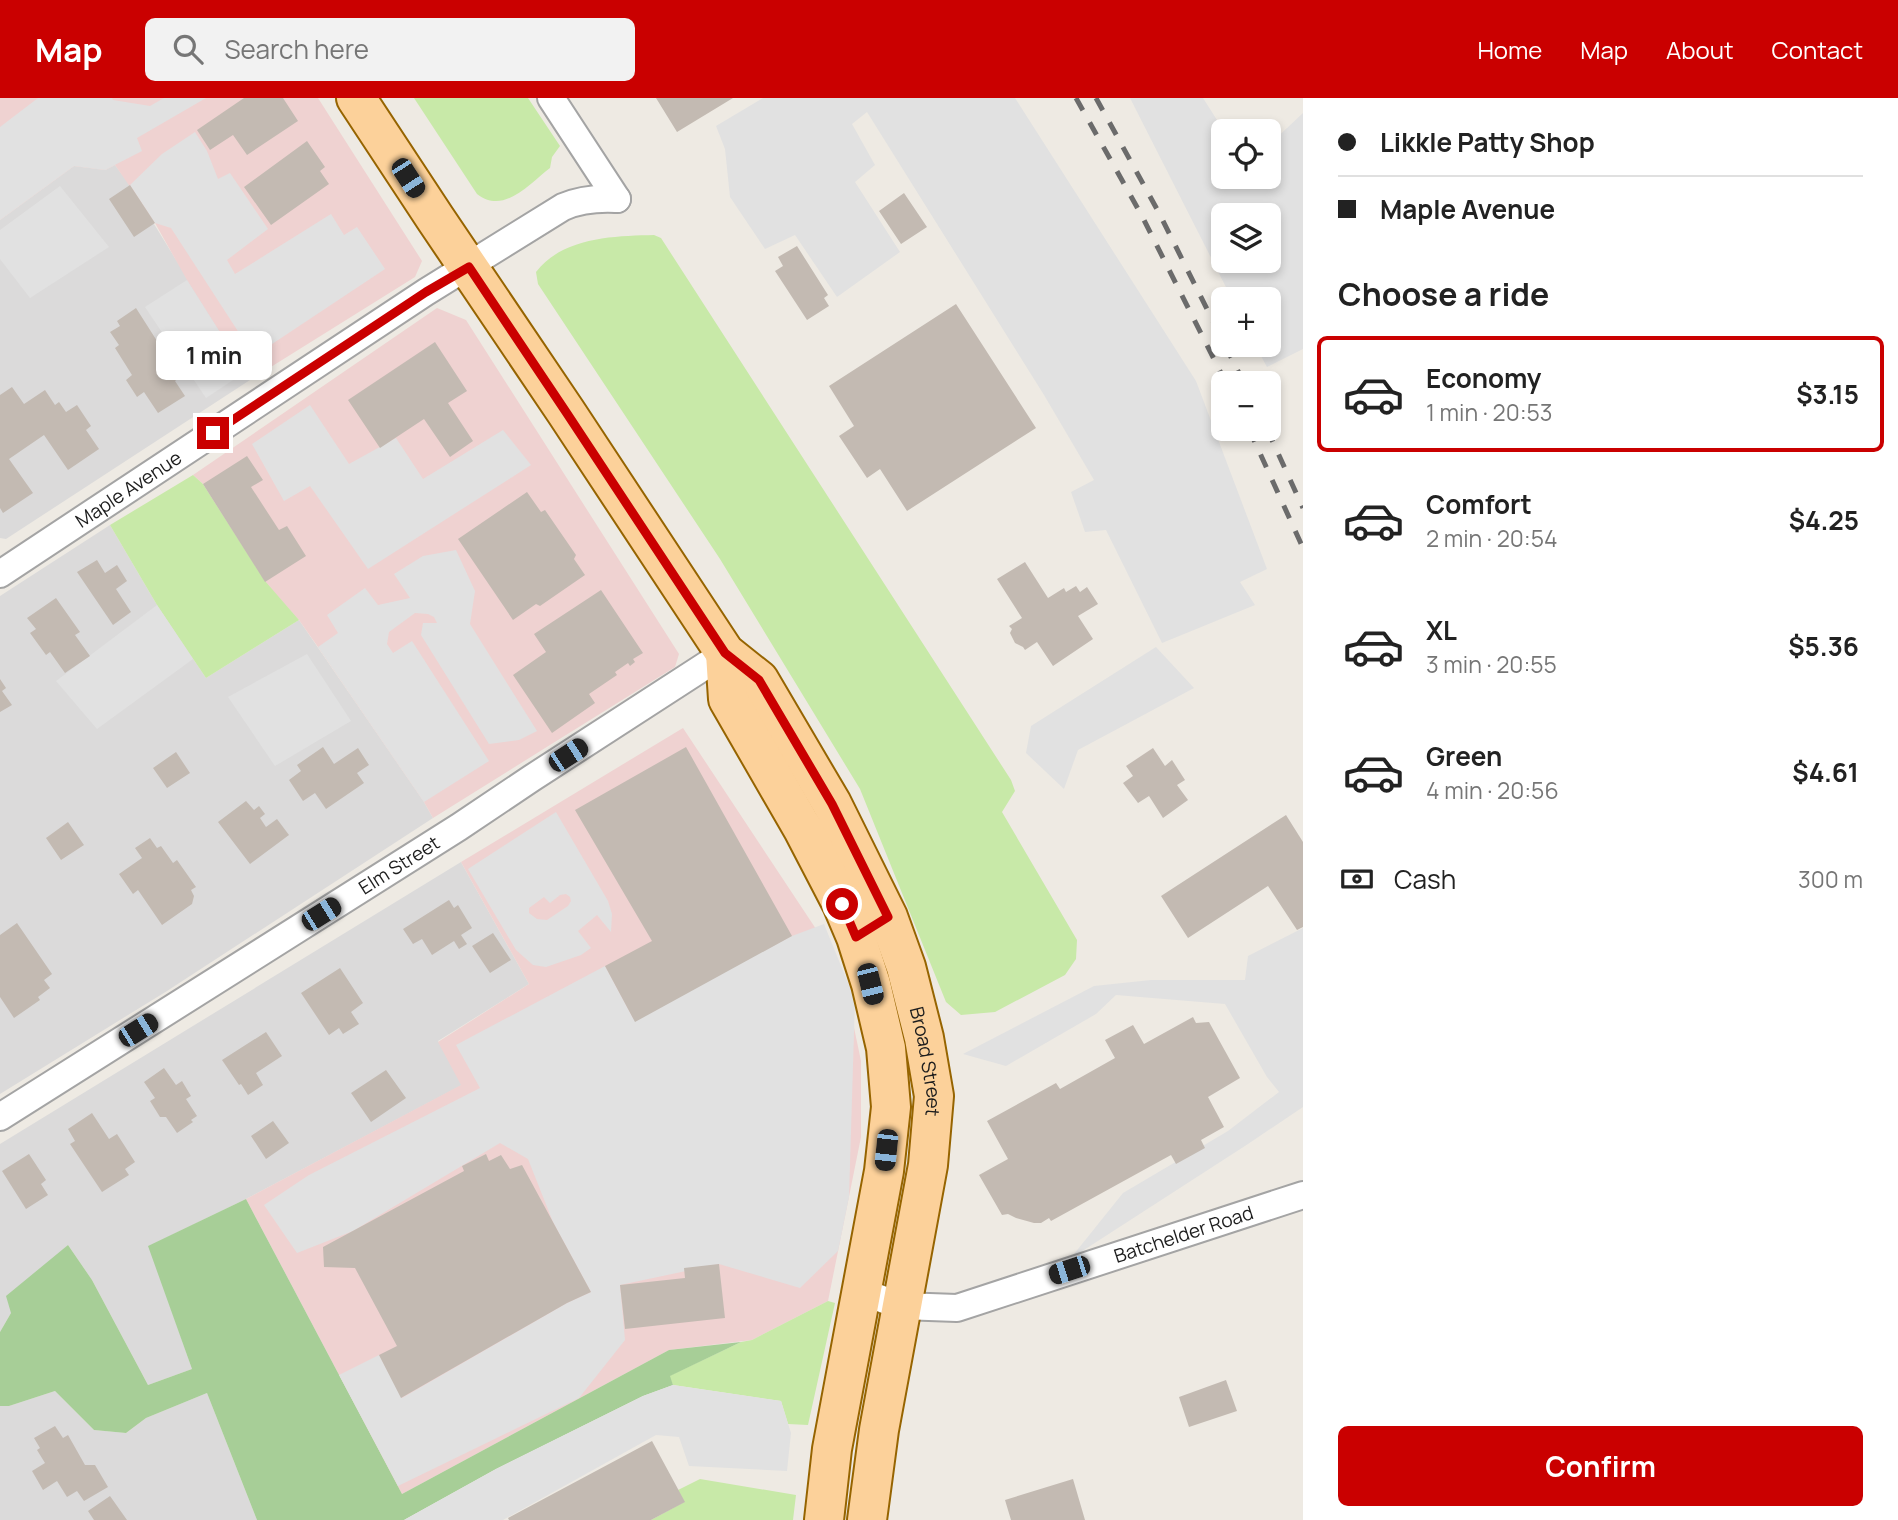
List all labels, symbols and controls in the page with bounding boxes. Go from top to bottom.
search box [145,18,635,81]
text: Map [35,27,103,72]
icon: search [169,30,207,68]
text: Search here [225,31,369,67]
text: Home [1477,33,1542,66]
text: Map [1580,33,1628,66]
text: About [1666,33,1734,66]
text: Contact [1772,33,1863,66]
map controls [1211,119,1281,441]
button: locate [1211,119,1281,189]
text: Likkle Patty Shop [1380,124,1595,160]
car [388,155,429,201]
text: Maple Avenue [1380,191,1555,227]
button: layers [1211,203,1281,273]
text: Choose a ride [1338,272,1549,316]
button: + [1211,287,1281,357]
callout: 1 min [155,331,271,380]
text: 1 min [186,339,242,371]
text: Economy [1426,360,1541,396]
icon: car [1342,363,1405,426]
button: − [1211,371,1281,441]
text: $3.15 [1796,376,1859,412]
text: 1 min · 20:53 [1426,396,1553,428]
route end [197,417,229,449]
street label: Maple Avenue [70,444,187,534]
text: Comfort [1426,486,1532,522]
icon: car [1342,489,1405,552]
text: $4.25 [1789,502,1859,538]
text: 2 min · 20:54 [1426,522,1558,554]
text: XL [1426,612,1457,648]
icon: car [1342,615,1405,678]
text: $5.36 [1788,628,1859,664]
text: 3 min · 20:55 [1426,648,1557,680]
car [545,735,592,775]
text: Green [1426,738,1502,774]
icon: car [1342,741,1405,804]
text: $4.61 [1792,754,1859,790]
text: 4 min · 20:56 [1426,774,1559,806]
street label: Elm Street [354,830,444,900]
icon: cash [1338,860,1376,898]
text: Cash [1394,861,1456,897]
text: 300 m [1798,863,1863,895]
route start [826,888,858,920]
car [298,894,345,934]
car [855,961,886,1007]
street label: Broad Street [904,1004,947,1117]
car [115,1010,162,1050]
car [874,1128,899,1172]
street label: Batchelder Road [1111,1199,1256,1269]
car [1046,1254,1093,1286]
button: Confirm [1338,1426,1863,1506]

